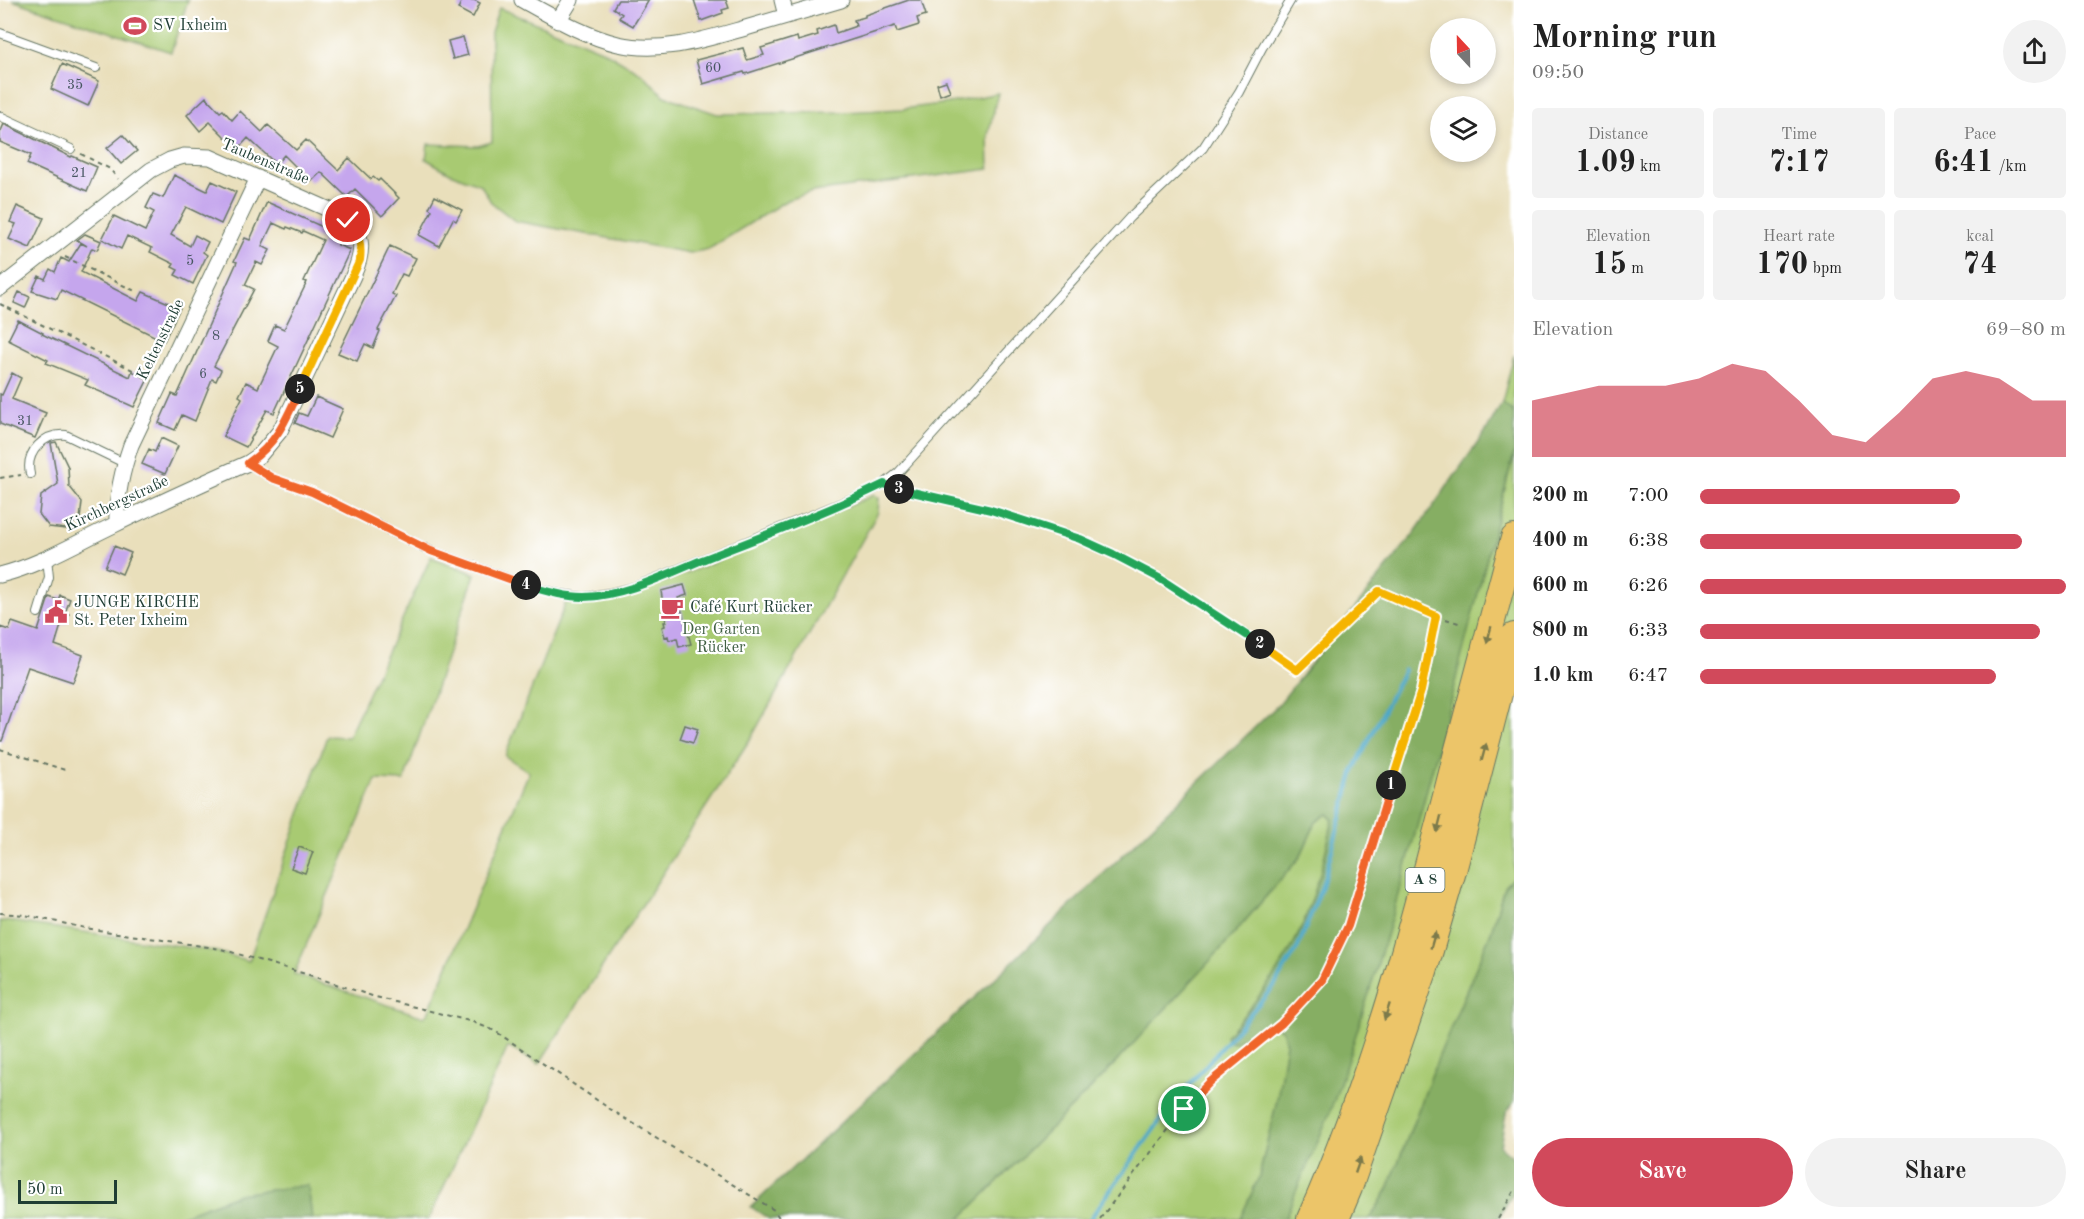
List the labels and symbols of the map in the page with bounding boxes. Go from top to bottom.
sports icon: SV Ixheim [122,13,148,39]
place label: SV Ixheim [153,18,228,34]
north arrow [1430,18,1496,84]
house number: 60 [705,61,721,75]
house number: 35 [67,78,83,92]
street label: Taubenstraße [219,136,311,188]
house number: 21 [71,166,87,180]
pin [322,194,373,245]
house number: 5 [186,254,194,268]
street label: Keltenstraße [134,297,188,383]
house number: 8 [212,329,220,343]
house number: 6 [199,367,207,381]
pin: 5 [285,374,315,404]
house number: 31 [17,414,33,428]
street label: Kirchbergstraße [63,473,171,535]
pin: 3 [884,474,914,504]
pin: 4 [511,570,541,600]
place label: JUNGE KIRCHE St. Peter Ixheim [74,595,199,629]
cafe icon: Café Kurt Rücker [659,595,685,621]
public building icon: JUNGE KIRCHE St. Peter Ixheim [43,599,69,625]
place label: Café Kurt Rücker [690,600,813,616]
park label: Der Garten Rücker [682,622,761,656]
one-way arrow [1483,626,1493,644]
pin: 2 [1245,629,1275,659]
one-way arrow [1479,743,1489,761]
pin: 1 [1376,770,1406,800]
one-way arrow [1434,815,1444,833]
road number: A 8 [1406,868,1444,892]
one-way arrow [1429,931,1438,949]
one-way arrow [1382,1003,1392,1021]
pin [1158,1083,1209,1134]
one-way arrow [1353,1156,1363,1174]
scale bar [18,1177,117,1204]

